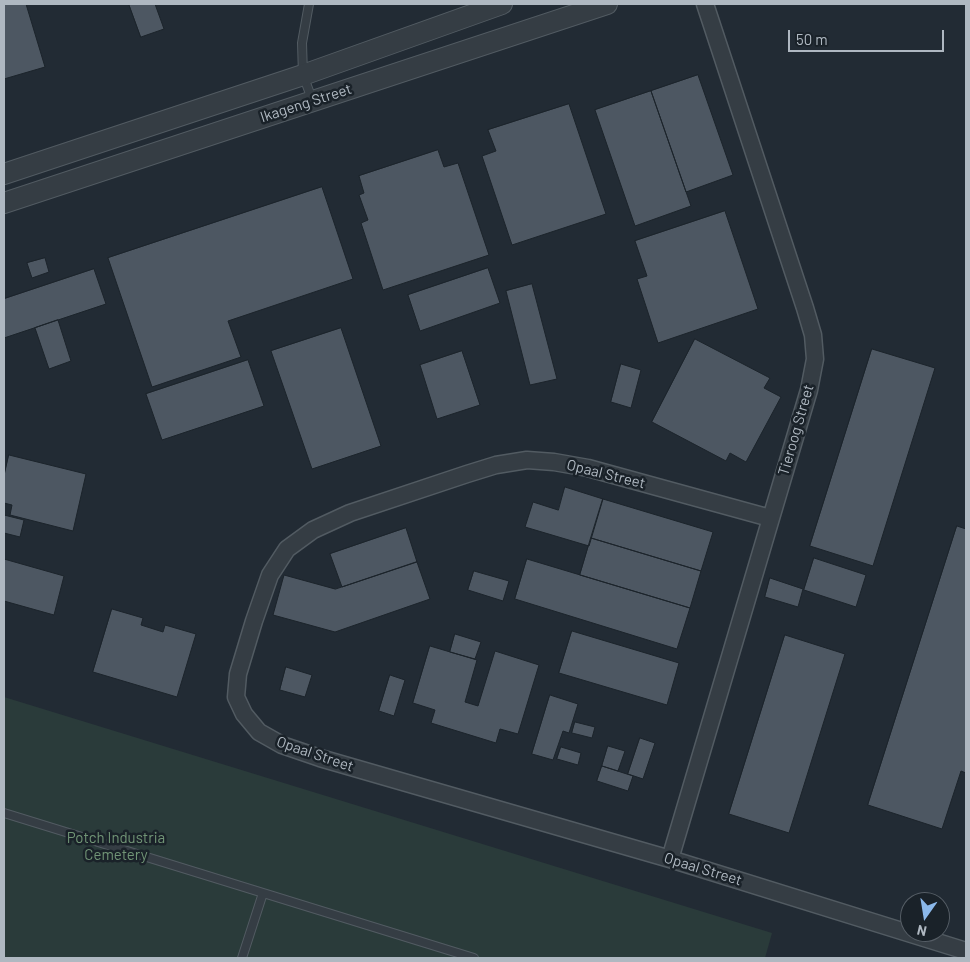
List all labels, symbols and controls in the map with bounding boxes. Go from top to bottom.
scale bar [790,20,946,52]
text: 50 m [796,30,828,48]
street label: Ikageng Street [258,80,354,126]
street label: Tieroog Street [774,382,818,478]
street label: Opaal Street [565,456,647,492]
street label: Opaal Street [274,732,356,776]
park label: Potch Industria Cemetery [67,829,165,864]
street label: Opaal Street [662,849,744,889]
north arrow [900,892,950,942]
text: N [915,922,928,940]

